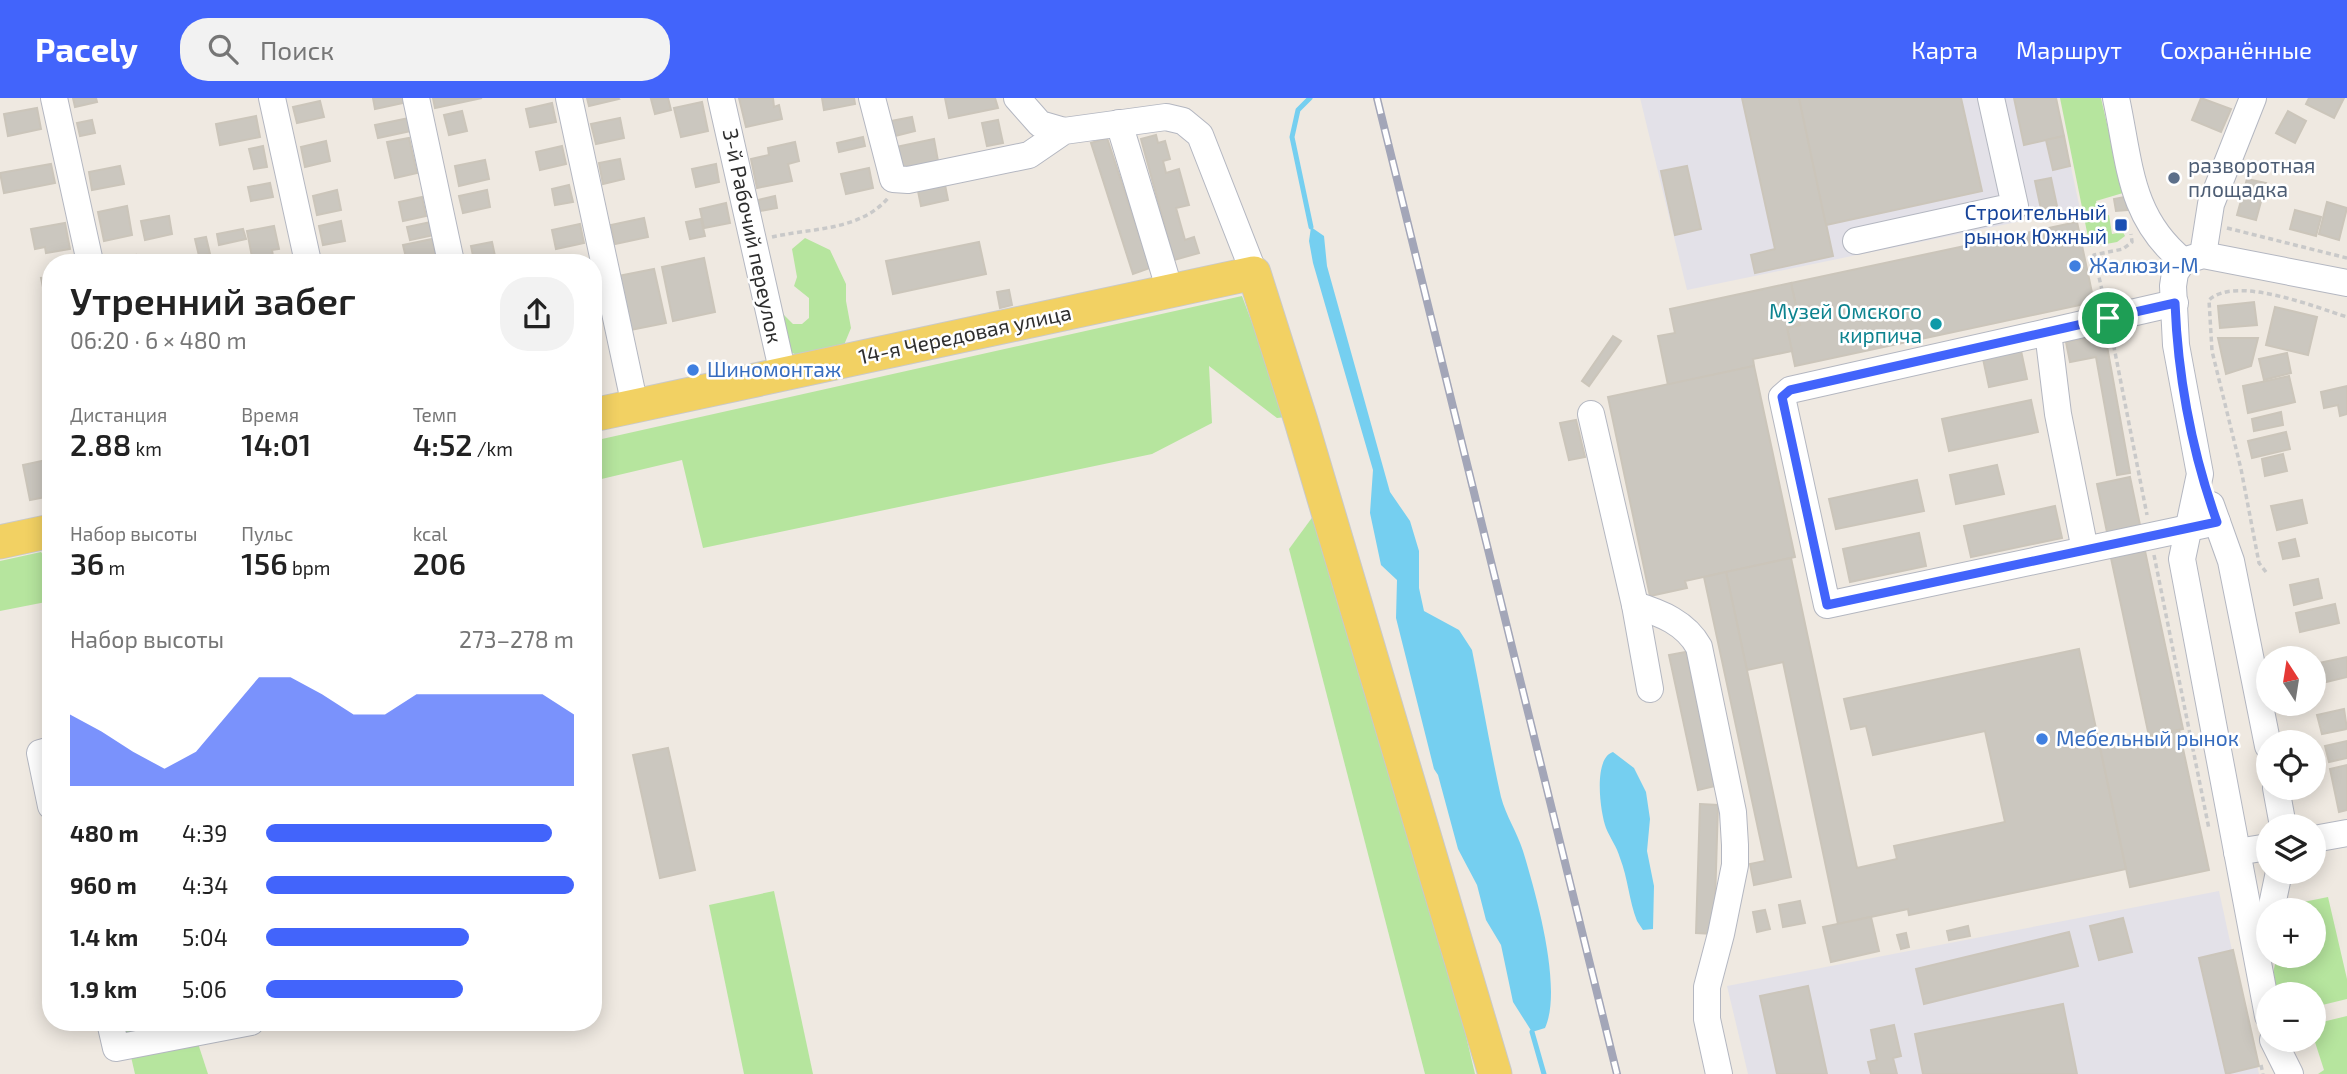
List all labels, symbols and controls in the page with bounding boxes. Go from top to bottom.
search box [180,18,670,81]
text: Pacely [35,29,138,69]
icon: search [204,30,242,68]
text: Поиск [260,34,334,65]
text: Карта [1911,35,1978,64]
text: Маршрут [2016,35,2122,64]
text: Сохранённые [2160,35,2312,64]
street label: 3-й Рабочий переулок [717,126,788,346]
place label: разворотная площадка [2188,152,2315,201]
marker: разворотная площадка [2166,170,2182,186]
place label: Строительный рынок Южный [1964,199,2107,248]
marker: Строительный рынок Южный [2113,217,2129,233]
place label: Жалюзи-М [2089,252,2199,277]
marker: Жалюзи-М [2067,258,2083,274]
text: Утренний забег [70,277,356,323]
button: share [500,277,574,351]
pin [2078,288,2138,348]
place label: Музей Омского кирпича [1769,298,1922,347]
street label: 14-я Чередовая улица [856,299,1074,369]
icon: arrive [2089,299,2127,337]
marker: Музей Омского кирпича [1928,316,1944,332]
text: 06:20 · 6 × 480 m [70,326,247,354]
place label: Шиномонтаж [707,356,841,381]
marker: Шиномонтаж [685,362,701,378]
text: Дистанция [70,403,167,426]
text: Время [241,403,299,426]
text: Темп [413,403,457,426]
text: 2.88 [70,426,131,462]
text: 14:01 [241,426,311,462]
text: 4:52 [413,426,472,462]
text: km [131,437,162,460]
text: /km [472,437,513,460]
text: Набор высоты [70,522,197,545]
text: Пульс [241,522,293,545]
text: kcal [413,522,447,545]
text: 36 [70,545,104,581]
text: 156 [241,545,288,581]
text: 206 [413,545,466,581]
text: m [104,556,125,579]
text: bpm [288,556,330,579]
text: Набор высоты [70,625,224,653]
text: 273–278 m [459,625,574,653]
north arrow [2256,646,2326,716]
map controls [2256,646,2326,1052]
place label: Мебельный рынок [2056,725,2239,750]
button: locate [2256,730,2326,800]
marker: Мебельный рынок [2034,731,2050,747]
button: layers [2256,814,2326,884]
text: 480 m [70,819,139,847]
text: 4:39 [182,819,228,847]
text: 960 m [70,871,137,899]
text: 4:34 [182,871,229,899]
button: + [2256,898,2326,968]
text: 1.4 km [70,923,138,951]
text: 5:04 [182,923,228,951]
text: 1.9 km [70,975,137,1003]
text: 5:06 [182,975,227,1003]
button: − [2256,982,2326,1052]

